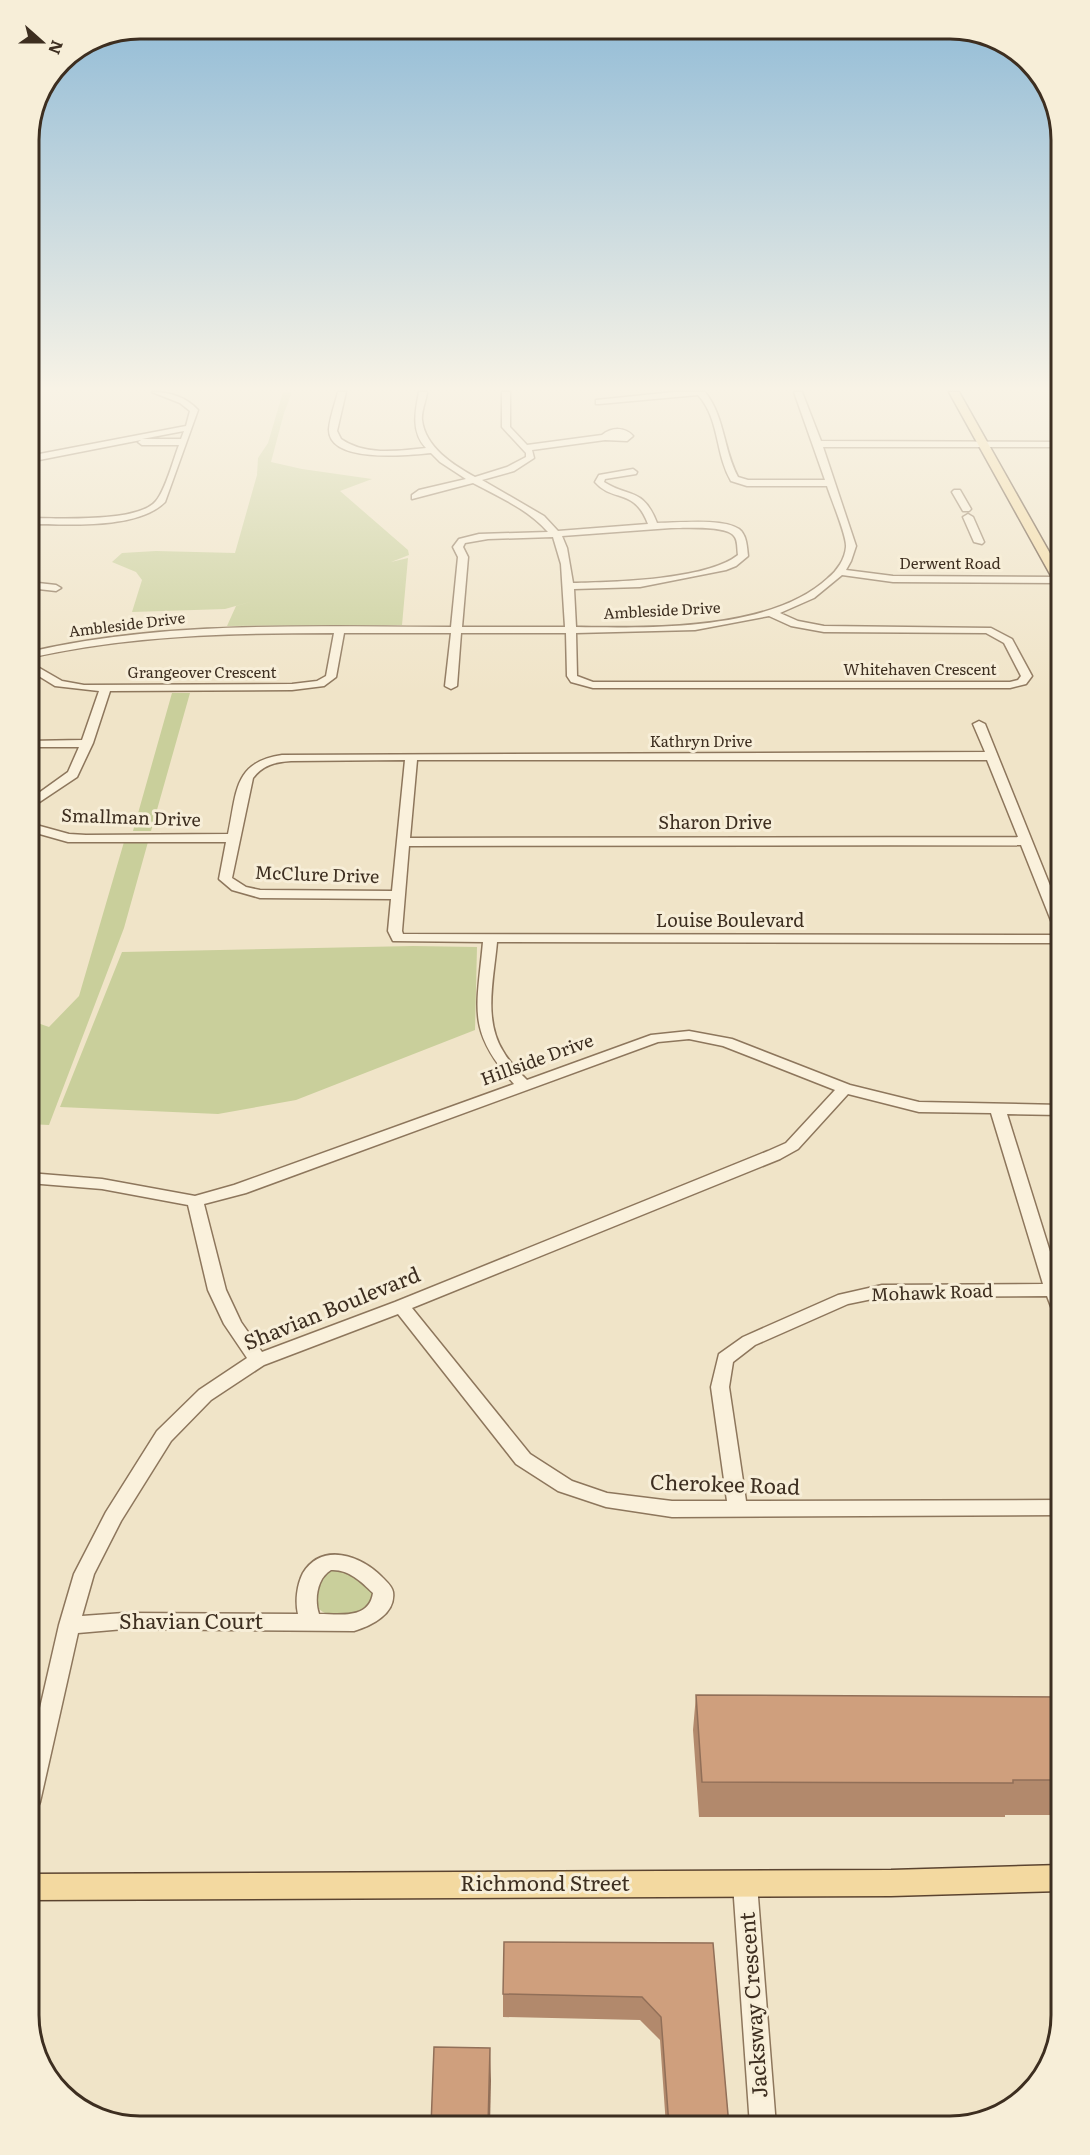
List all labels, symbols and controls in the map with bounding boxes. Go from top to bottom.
north arrow [12,12,72,72]
text: N [43,37,71,58]
street label: Derwent Road [899,551,1001,574]
street label: Ambleside Drive [603,595,721,624]
street label: Ambleside Drive [67,605,187,642]
street label: Whitehaven Crescent [843,657,997,680]
street label: Grangeover Crescent [127,660,277,683]
street label: Kathryn Drive [650,729,753,752]
street label: Smallman Drive [61,801,201,832]
street label: Sharon Drive [658,808,772,835]
street label: McClure Drive [254,858,380,889]
street label: Louise Boulevard [656,906,804,933]
street label: Hillside Drive [476,1026,597,1092]
street label: Shavian Boulevard [238,1257,424,1356]
street label: Mohawk Road [870,1276,994,1307]
street label: Cherokee Road [650,1464,801,1501]
street label: Shavian Court [119,1604,264,1635]
street label: Richmond Street [460,1866,630,1897]
street label: Jacksway Crescent [730,1911,773,2099]

